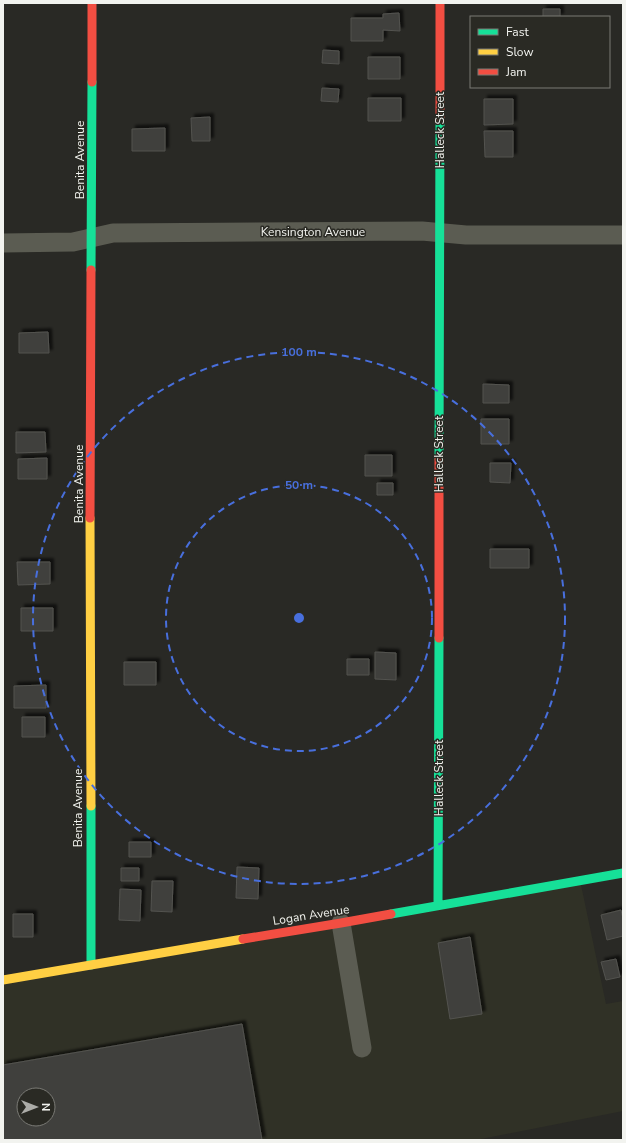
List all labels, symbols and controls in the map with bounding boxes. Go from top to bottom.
legend [470,16,610,88]
text: Fast [506,24,529,40]
text: Slow [506,44,534,60]
text: Jam [505,64,527,80]
street label: Halleck Street [432,91,448,168]
street label: Benita Avenue [72,121,88,199]
street label: Kensington Avenue [261,224,365,240]
text: 100 m [281,344,317,360]
street label: Halleck Street [431,415,447,492]
street label: Benita Avenue [71,445,87,523]
text: 50 m [285,477,313,493]
centre of rings [292,611,306,625]
street label: Halleck Street [431,739,447,816]
street label: Benita Avenue [70,769,86,847]
street label: Logan Avenue [272,901,350,929]
north arrow [16,1087,56,1127]
text: N [38,1103,53,1111]

